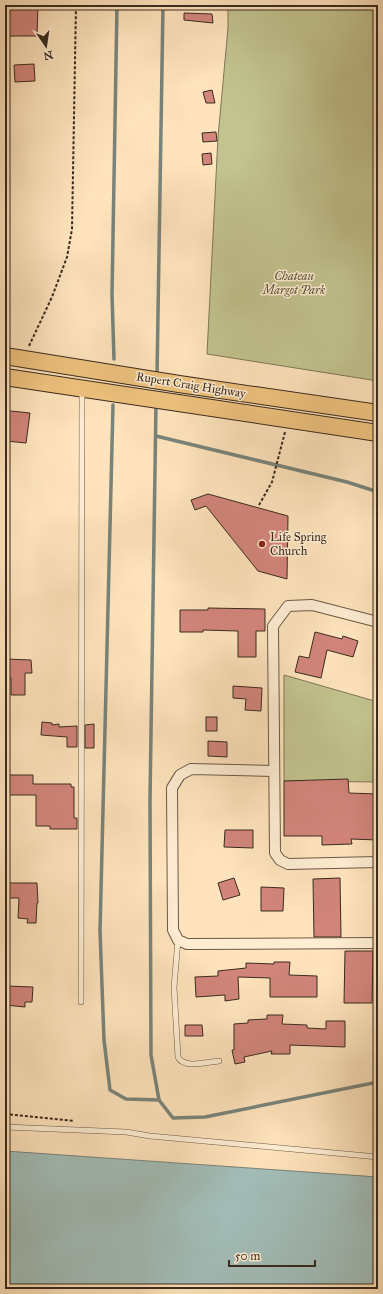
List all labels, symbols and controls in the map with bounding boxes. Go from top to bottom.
north arrow [26,26,66,66]
text: N [41,48,54,63]
park label: Chateau Margot Park [262,269,326,297]
street label: Rupert Craig Highway [135,369,247,402]
place label: Life Spring Church [270,530,327,558]
marker: Life Spring Church [257,539,267,549]
scale bar [229,1242,315,1268]
text: 50 m [235,1249,260,1263]

